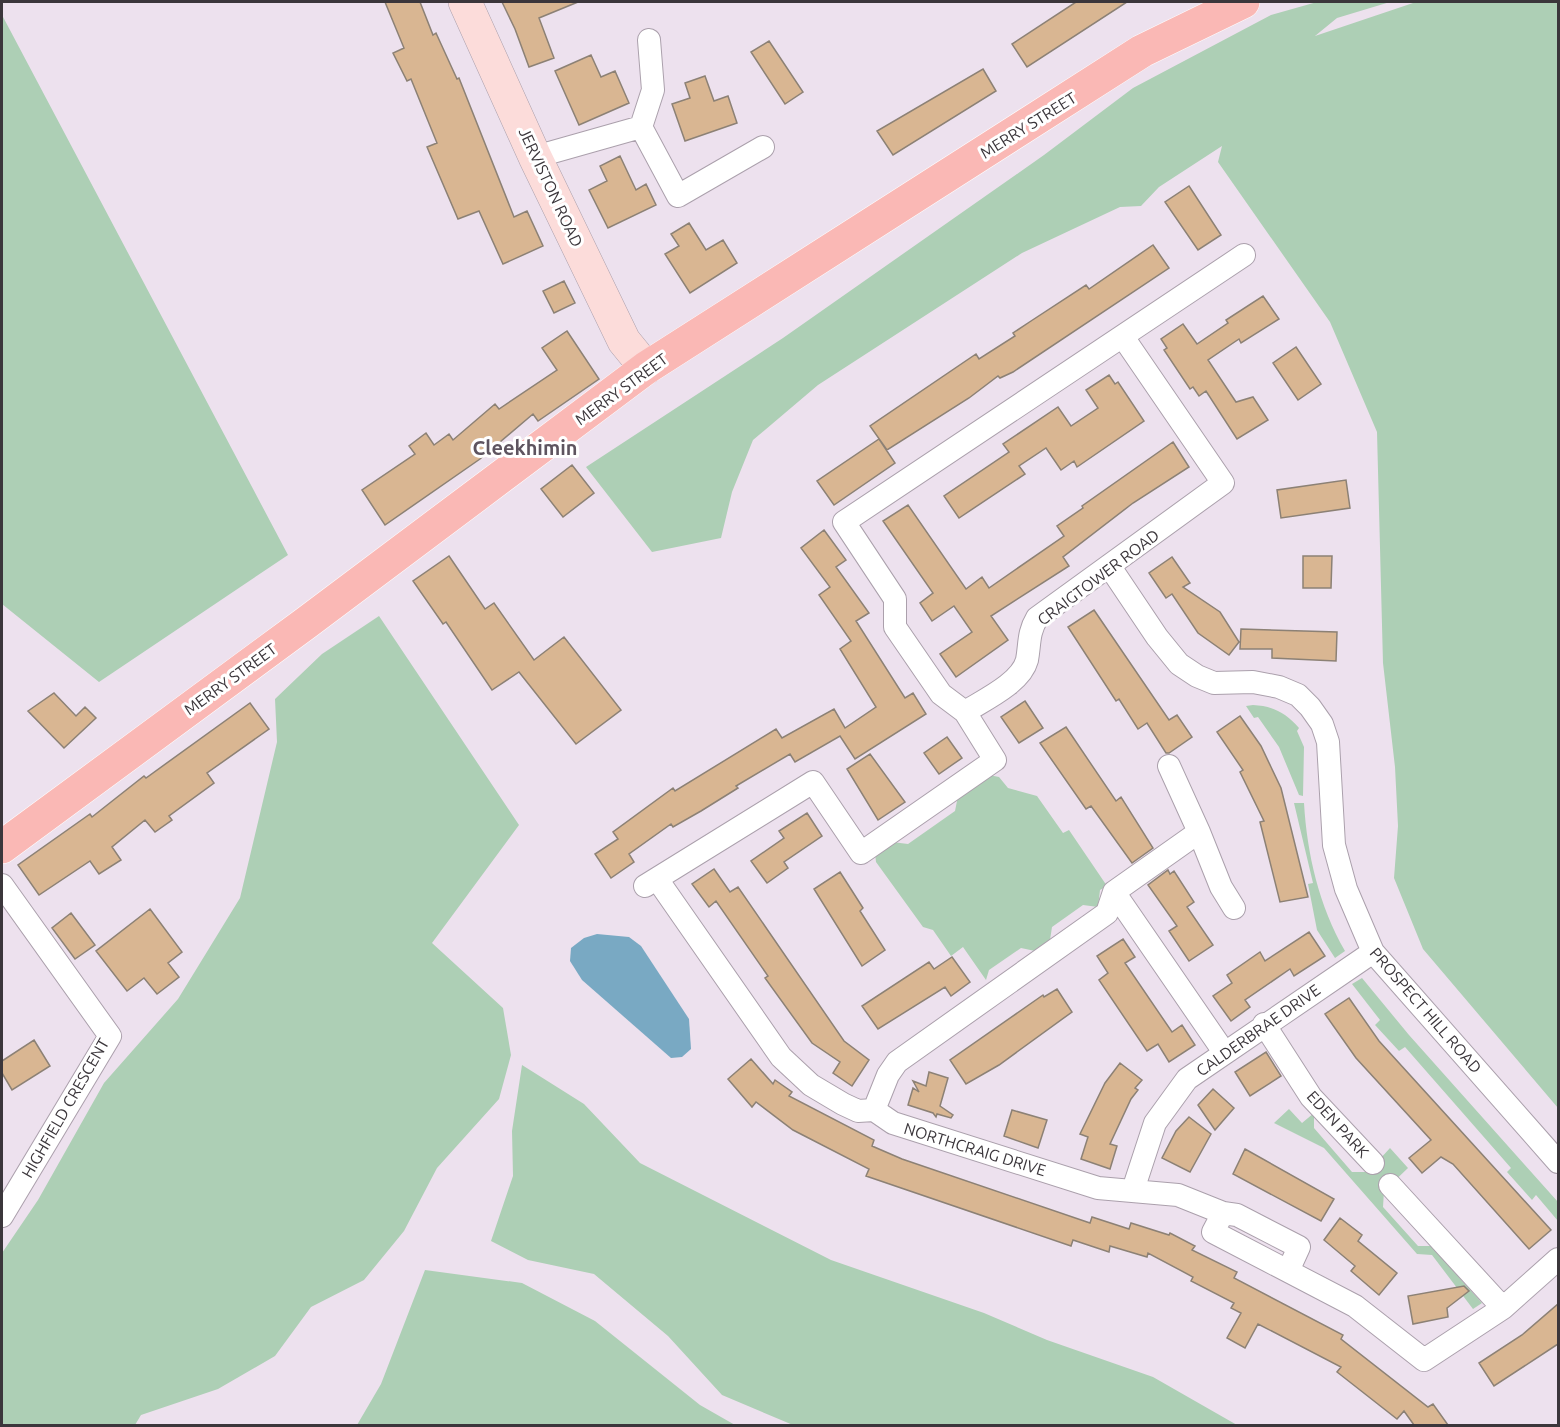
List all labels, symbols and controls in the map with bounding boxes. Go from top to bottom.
street label: MERRY STREET [977,88,1079,162]
street label: JERVISTON ROAD [515,125,587,249]
street label: MERRY STREET [571,349,671,429]
district label: Cleekhimin [473,436,577,459]
street label: CRAIGTOWER ROAD [1034,525,1162,629]
street label: MERRY STREET [180,639,280,719]
street label: PROSPECT HILL ROAD [1367,944,1485,1076]
street label: CALDERBRAE DRIVE [1193,980,1323,1080]
street label: HIGHFIELD CRESCENT [18,1035,112,1181]
street label: EDEN PARK [1303,1087,1373,1161]
street label: NORTHCRAIG DRIVE [902,1119,1048,1179]

